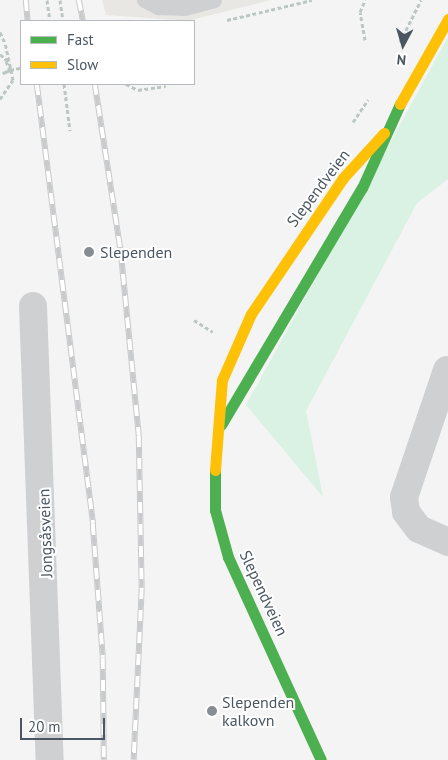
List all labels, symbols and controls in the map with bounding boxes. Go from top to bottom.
legend [20,20,195,85]
north arrow [378,20,428,70]
text: Fast [67,30,94,49]
text: N [396,50,407,69]
text: Slow [67,55,98,74]
street label: Slependveien [283,145,353,231]
place label: Slependen [100,242,172,262]
marker: Slependen [82,245,96,259]
street label: Jongsåsveien [34,488,56,578]
street label: Slependveien [236,547,292,639]
place label: Slependen kalkovn [222,692,294,730]
marker: Slependen kalkovn [206,705,218,717]
scale bar [22,708,108,740]
text: 20 m [28,717,61,736]

